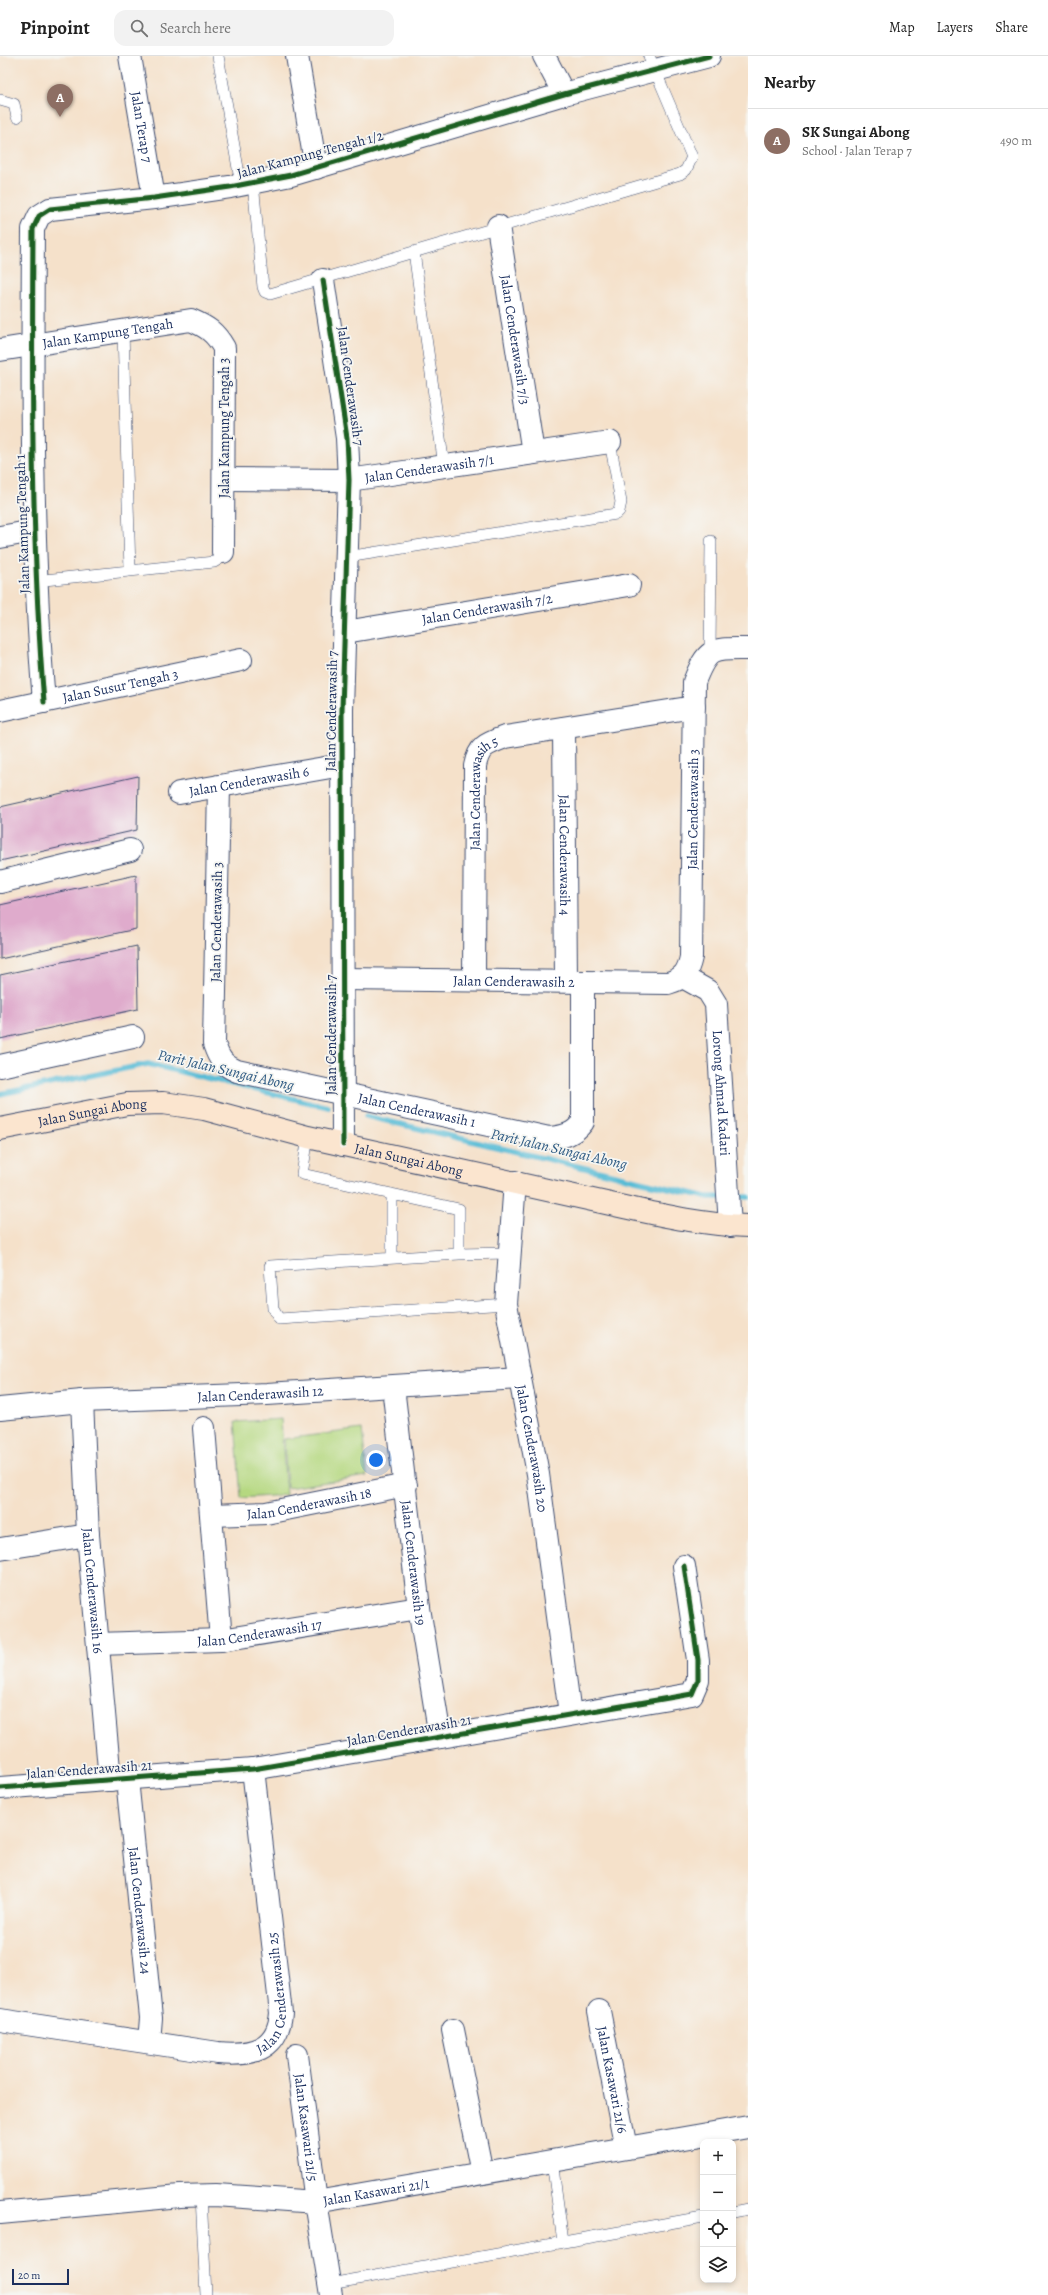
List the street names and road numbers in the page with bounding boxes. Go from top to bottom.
street label: Jalan Terap 7 [126,90,157,164]
street label: Jalan Kampung Tengah 1/2 [235,126,386,183]
street label: Jalan Cenderawasih 7/3 [496,273,534,406]
street label: Jalan Kampung Tengah [41,314,175,353]
street label: Jalan Cenderawasih 7 [333,325,368,447]
street label: Jalan Kampung Tengah 3 [215,358,234,498]
street label: Jalan Cenderawasih 7/1 [363,450,495,488]
street label: Jalan Kampung Tengah 1 [11,454,34,594]
street label: Jalan Cenderawasih 7/2 [420,589,554,629]
street label: Jalan Cenderawasih 7 [321,650,342,771]
street label: Jalan Susur Tengah 3 [61,665,180,708]
street label: Jalan Cenderawasih 5 [466,732,501,851]
street label: Jalan Cenderawasih 3 [683,749,703,870]
street label: Jalan Cenderawasih 6 [188,762,310,801]
street label: Jalan Cenderawasih 4 [555,794,574,916]
street label: Jalan Cenderawasih 3 [206,861,227,982]
street label: Jalan Cenderawasih 2 [453,971,575,992]
street label: Jalan Cenderawasih 7 [322,975,341,1095]
street label: Lorong Ahmad Kadari [708,1029,735,1157]
street label: Jalan Cenderawasih 1 [356,1088,478,1132]
street label: Jalan Sungai Abong [36,1094,147,1131]
street label: Jalan Sungai Abong [353,1139,465,1181]
street label: Jalan Cenderawasih 12 [197,1381,325,1407]
street label: Jalan Cenderawasih 20 [511,1383,552,1513]
street label: Jalan Cenderawasih 18 [246,1483,373,1524]
street label: Jalan Cenderawasih 19 [396,1499,431,1627]
street label: Jalan Cenderawasih 16 [78,1527,108,1654]
street label: Jalan Cenderawasih 17 [197,1615,323,1651]
street label: Jalan Cenderawasih 21 [345,1710,473,1751]
street label: Jalan Cenderawasih 21 [25,1756,153,1783]
street label: Jalan Cenderawasih 24 [124,1846,156,1975]
street label: Jalan Cenderawasih 25 [254,1931,291,2059]
street label: Jalan Kasawari 21/6 [592,2024,632,2135]
street label: Jalan Kasawari 21/5 [289,2072,322,2183]
street label: Jalan Kasawari 21/1 [322,2173,431,2211]

